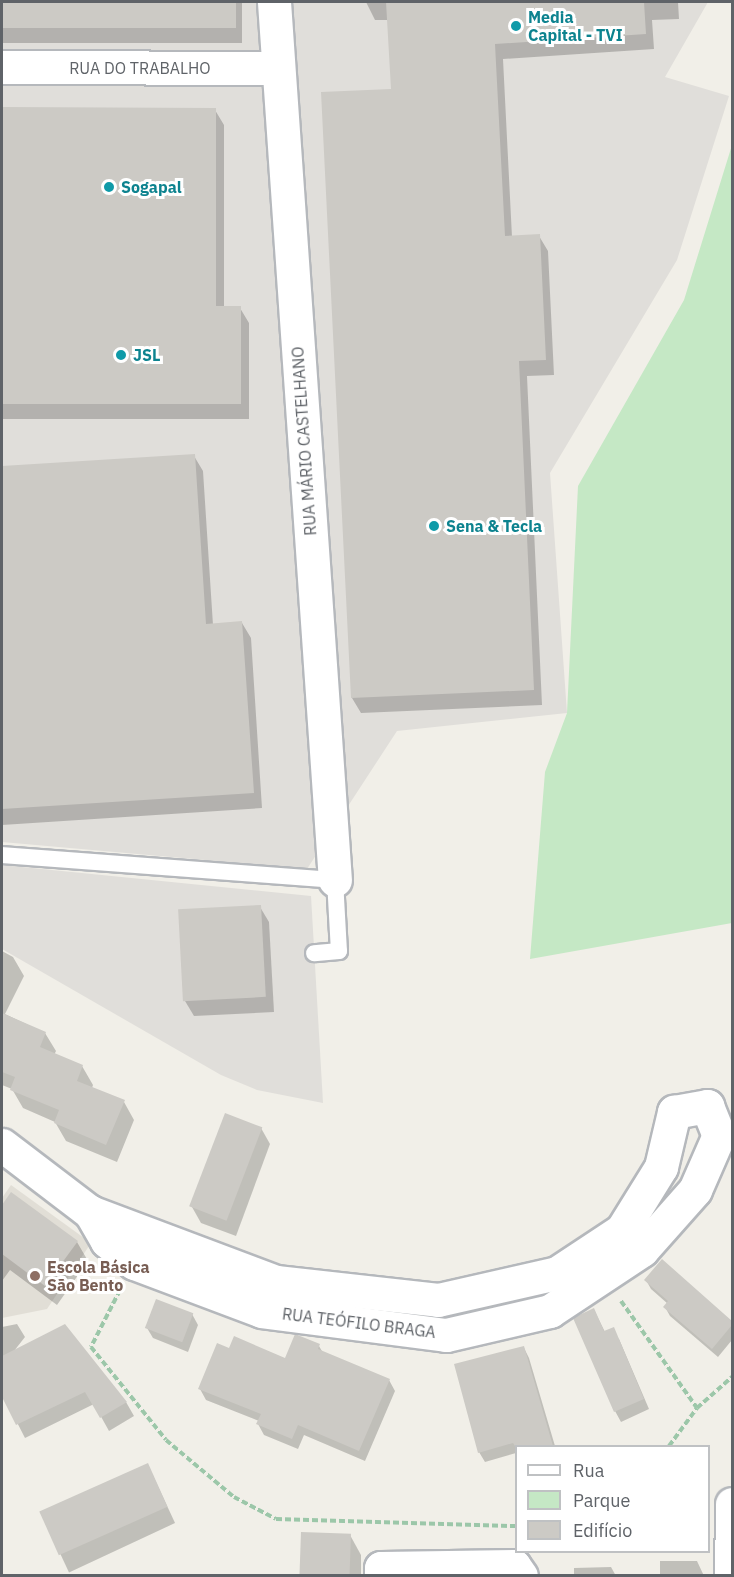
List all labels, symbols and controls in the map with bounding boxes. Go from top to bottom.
place label: Media Capital - TVI [528,7,623,45]
marker: Media Capital - TVI [509,19,523,33]
street label: RUA DO TRABALHO [69,58,211,78]
place label: Sogapal [121,177,182,197]
marker: Sogapal [102,180,116,194]
place label: JSL [133,345,160,365]
street label: RUA MÁRIO CASTELHANO [288,346,320,536]
marker: JSL [114,348,128,362]
place label: Sena & Tecla [446,516,542,536]
marker: Sena & Tecla [427,519,441,533]
place label: Escola Básica São Bento [47,1257,150,1295]
marker: Escola Básica São Bento [28,1269,42,1283]
street label: RUA TEÓFILO BRAGA [281,1304,437,1342]
legend [515,1445,710,1553]
text: Rua [573,1459,604,1482]
text: Parque [573,1489,630,1512]
text: Edifício [573,1519,632,1542]

